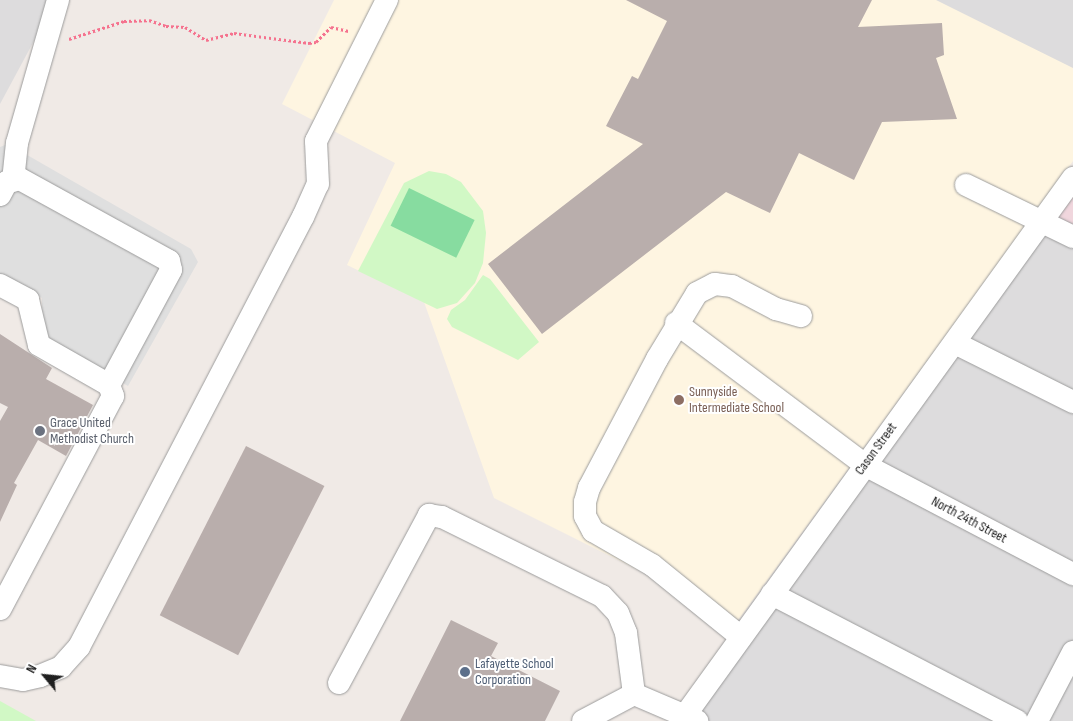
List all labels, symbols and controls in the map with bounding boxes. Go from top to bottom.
place label: Sunnyside Intermediate School [689,384,784,417]
marker: Sunnyside Intermediate School [673,394,685,406]
place label: Grace United Methodist Church [50,415,134,448]
street label: Cason Street [851,420,901,478]
marker: Grace United Methodist Church [34,425,46,437]
street label: North 24th Street [928,493,1010,547]
north arrow [20,651,70,701]
place label: Lafayette School Corporation [475,656,554,689]
text: N [22,661,41,676]
marker: Lafayette School Corporation [459,666,471,678]

